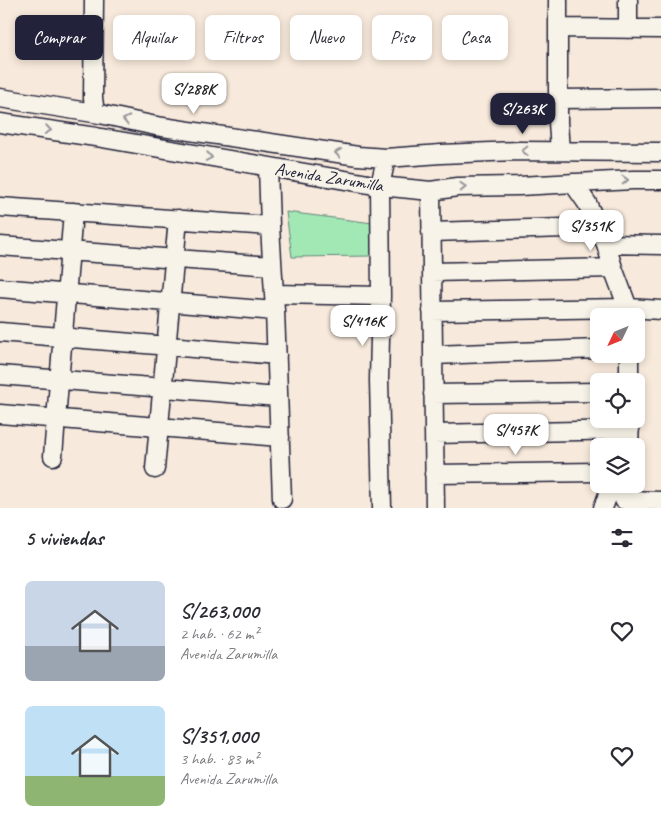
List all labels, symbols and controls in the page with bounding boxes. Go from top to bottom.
chip: Comprar [15,15,103,60]
chip: Alquilar [113,15,195,60]
chip: Filtros [205,15,280,60]
chip: Nuevo [290,15,362,60]
chip: Piso [372,15,432,60]
chip: Casa [442,15,508,60]
pin: S/288K [153,72,235,115]
text: S/288K [173,79,215,99]
pin: S/263K [482,92,564,135]
text: S/263K [501,99,545,119]
one-way arrow [121,115,130,125]
one-way arrow [44,125,53,135]
one-way arrow [521,146,528,156]
one-way arrow [334,149,342,159]
one-way arrow [204,151,213,161]
street label: Avenida Zarumilla [273,158,386,197]
one-way arrow [622,175,630,186]
one-way arrow [459,182,467,193]
pin: S/351K [550,210,632,252]
text: S/351K [570,216,612,236]
pin: S/416K [322,304,404,347]
north arrow [590,308,645,362]
map controls [590,308,645,493]
text: S/416K [341,311,385,331]
button: locate [590,373,645,428]
pin: S/457K [475,414,557,456]
text: S/457K [495,420,537,440]
button: layers [590,438,645,493]
icon: filters [608,524,636,552]
text: 5 viviendas [25,525,103,551]
text: S/263,000 [180,598,259,624]
icon: home [65,601,125,661]
icon: heart [608,617,636,645]
text: 2 hab. · 62 m² [180,624,259,644]
text: Avenida Zarumilla [180,644,277,664]
text: S/351,000 [180,723,258,749]
icon: home [65,726,125,786]
icon: heart [608,742,636,770]
text: 3 hab. · 83 m² [180,749,259,769]
text: Avenida Zarumilla [180,769,277,789]

